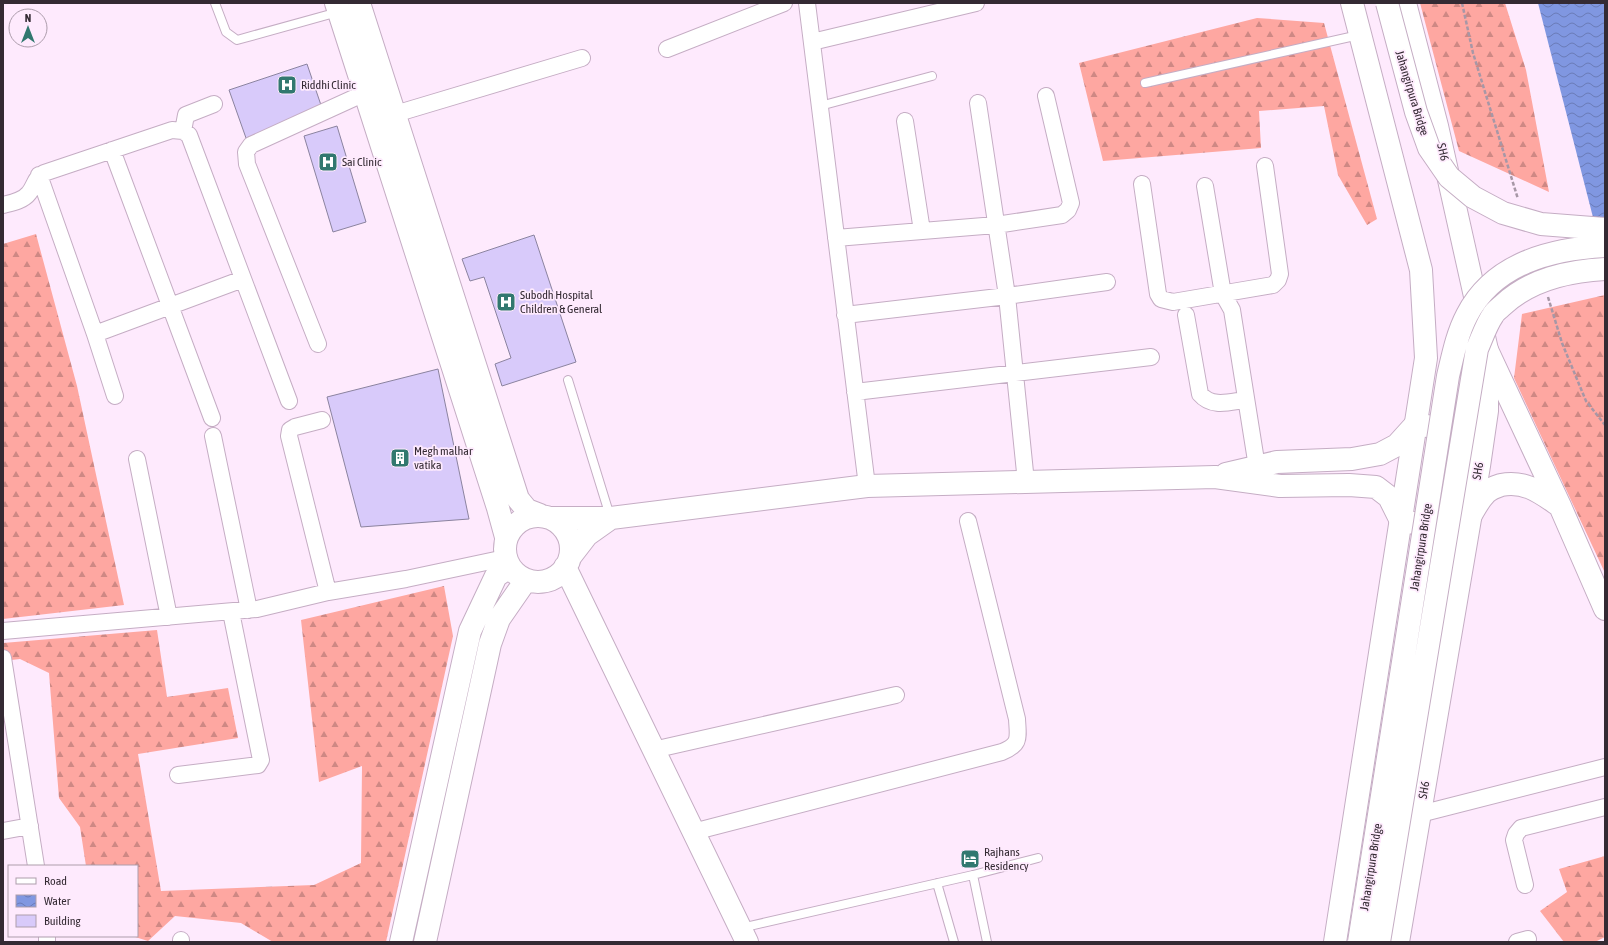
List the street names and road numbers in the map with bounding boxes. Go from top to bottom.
street label: Jahangirpura Bridge [1392,49,1432,137]
street label: SH6 [1434,142,1452,163]
street label: SH6 [1470,461,1486,481]
street label: Jahangirpura Bridge [1407,502,1435,592]
street label: SH6 [1416,780,1432,800]
street label: Jahangirpura Bridge [1357,822,1385,912]

